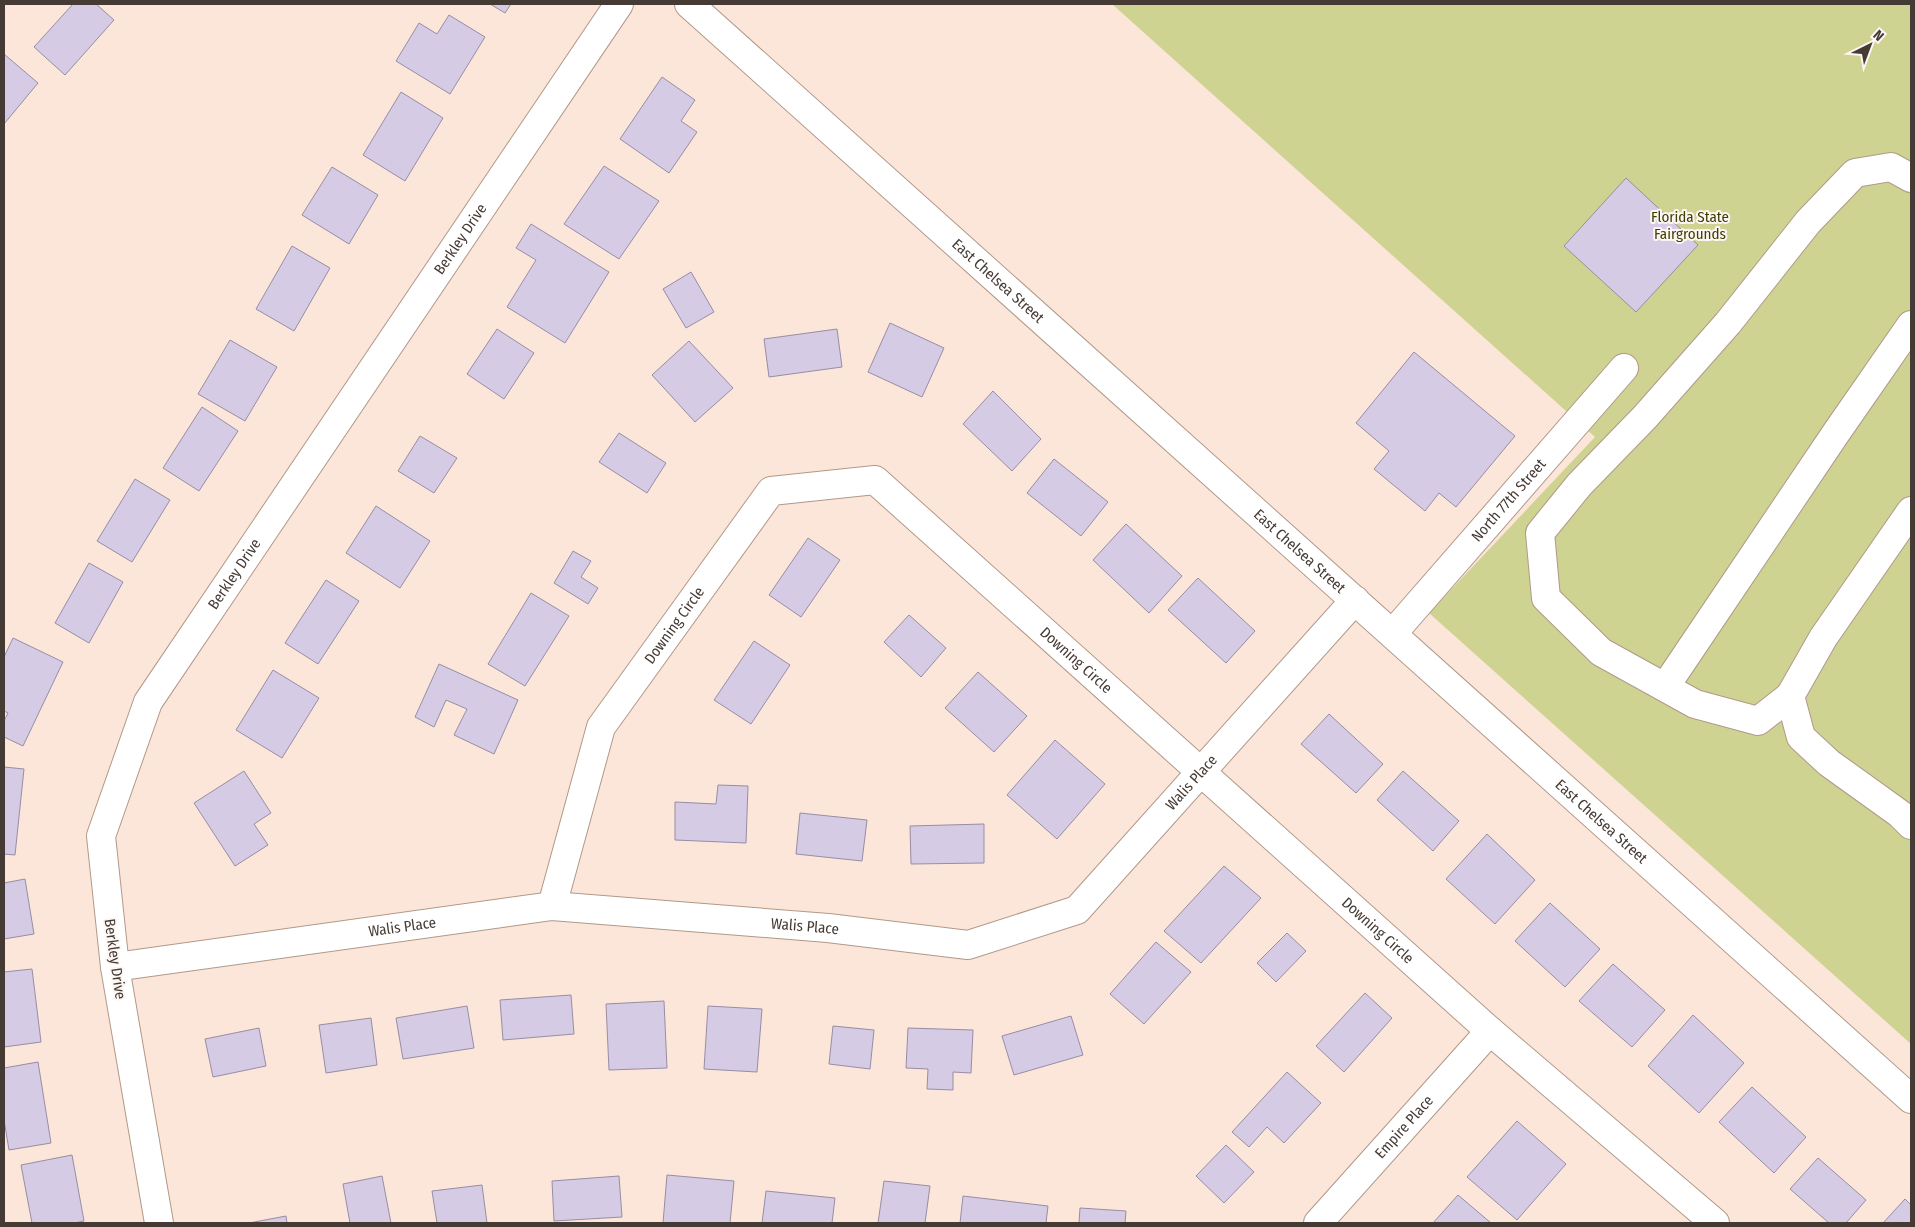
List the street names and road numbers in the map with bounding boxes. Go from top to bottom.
street label: Berkley Drive [430,200,491,278]
street label: East Chelsea Street [948,235,1048,327]
street label: North 77th Street [1468,455,1550,545]
street label: East Chelsea Street [1250,505,1349,597]
street label: Berkley Drive [204,535,265,613]
street label: Downing Circle [641,583,708,667]
street label: Downing Circle [1036,623,1116,697]
street label: Walis Place [1162,751,1221,814]
street label: East Chelsea Street [1552,776,1651,867]
street label: Downing Circle [1338,893,1417,967]
street label: Walis Place [367,913,437,941]
street label: Walis Place [770,914,840,938]
street label: Berkley Drive [100,918,130,1000]
street label: Empire Place [1371,1092,1437,1162]

